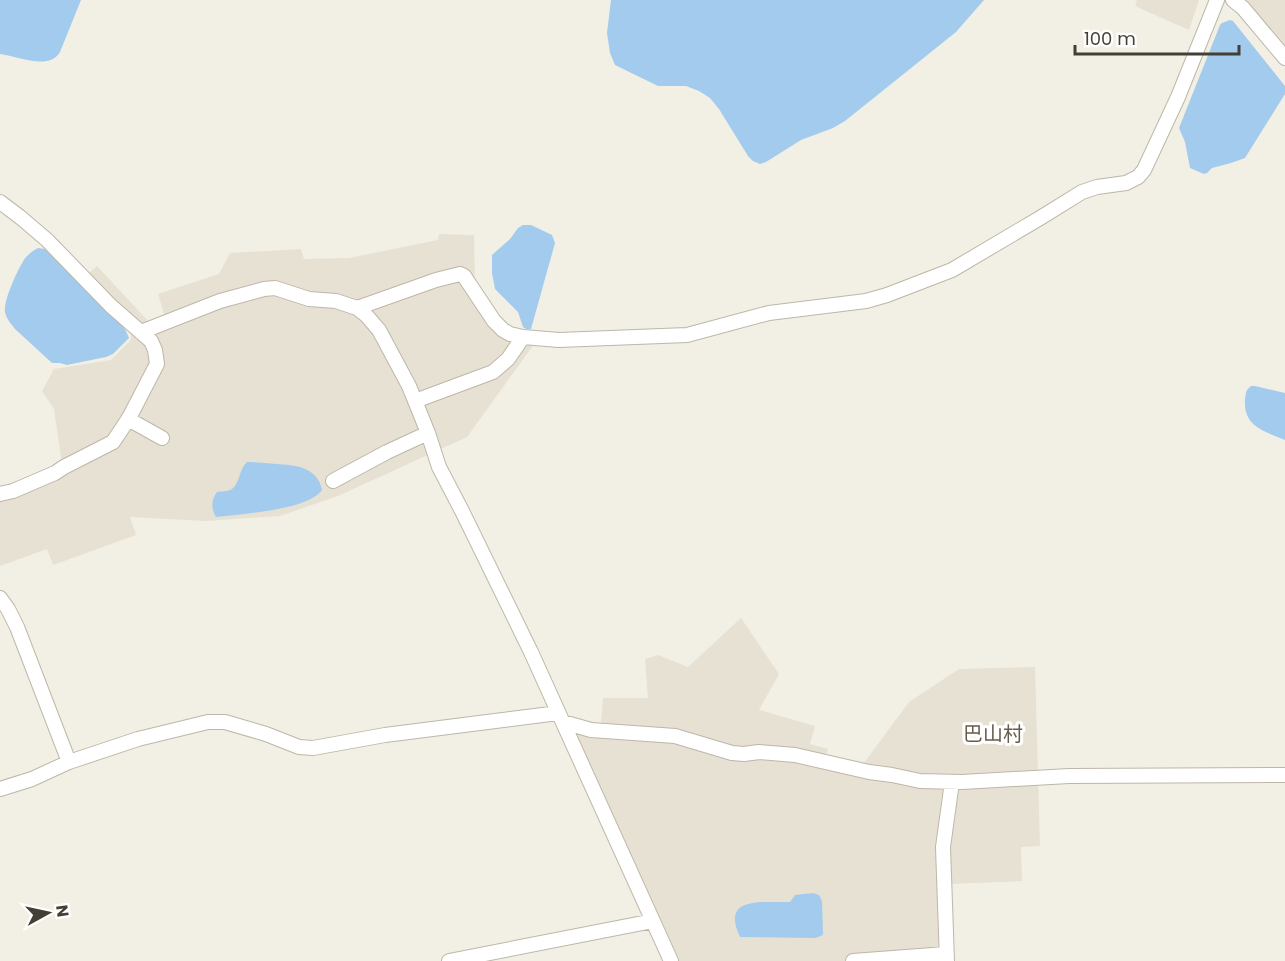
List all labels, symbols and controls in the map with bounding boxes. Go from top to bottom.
scale bar [1075,18,1238,56]
text: 100 m [1084,26,1136,51]
district label: 巴山村 [963,720,1023,748]
north arrow [18,883,78,943]
text: N [50,903,75,919]

